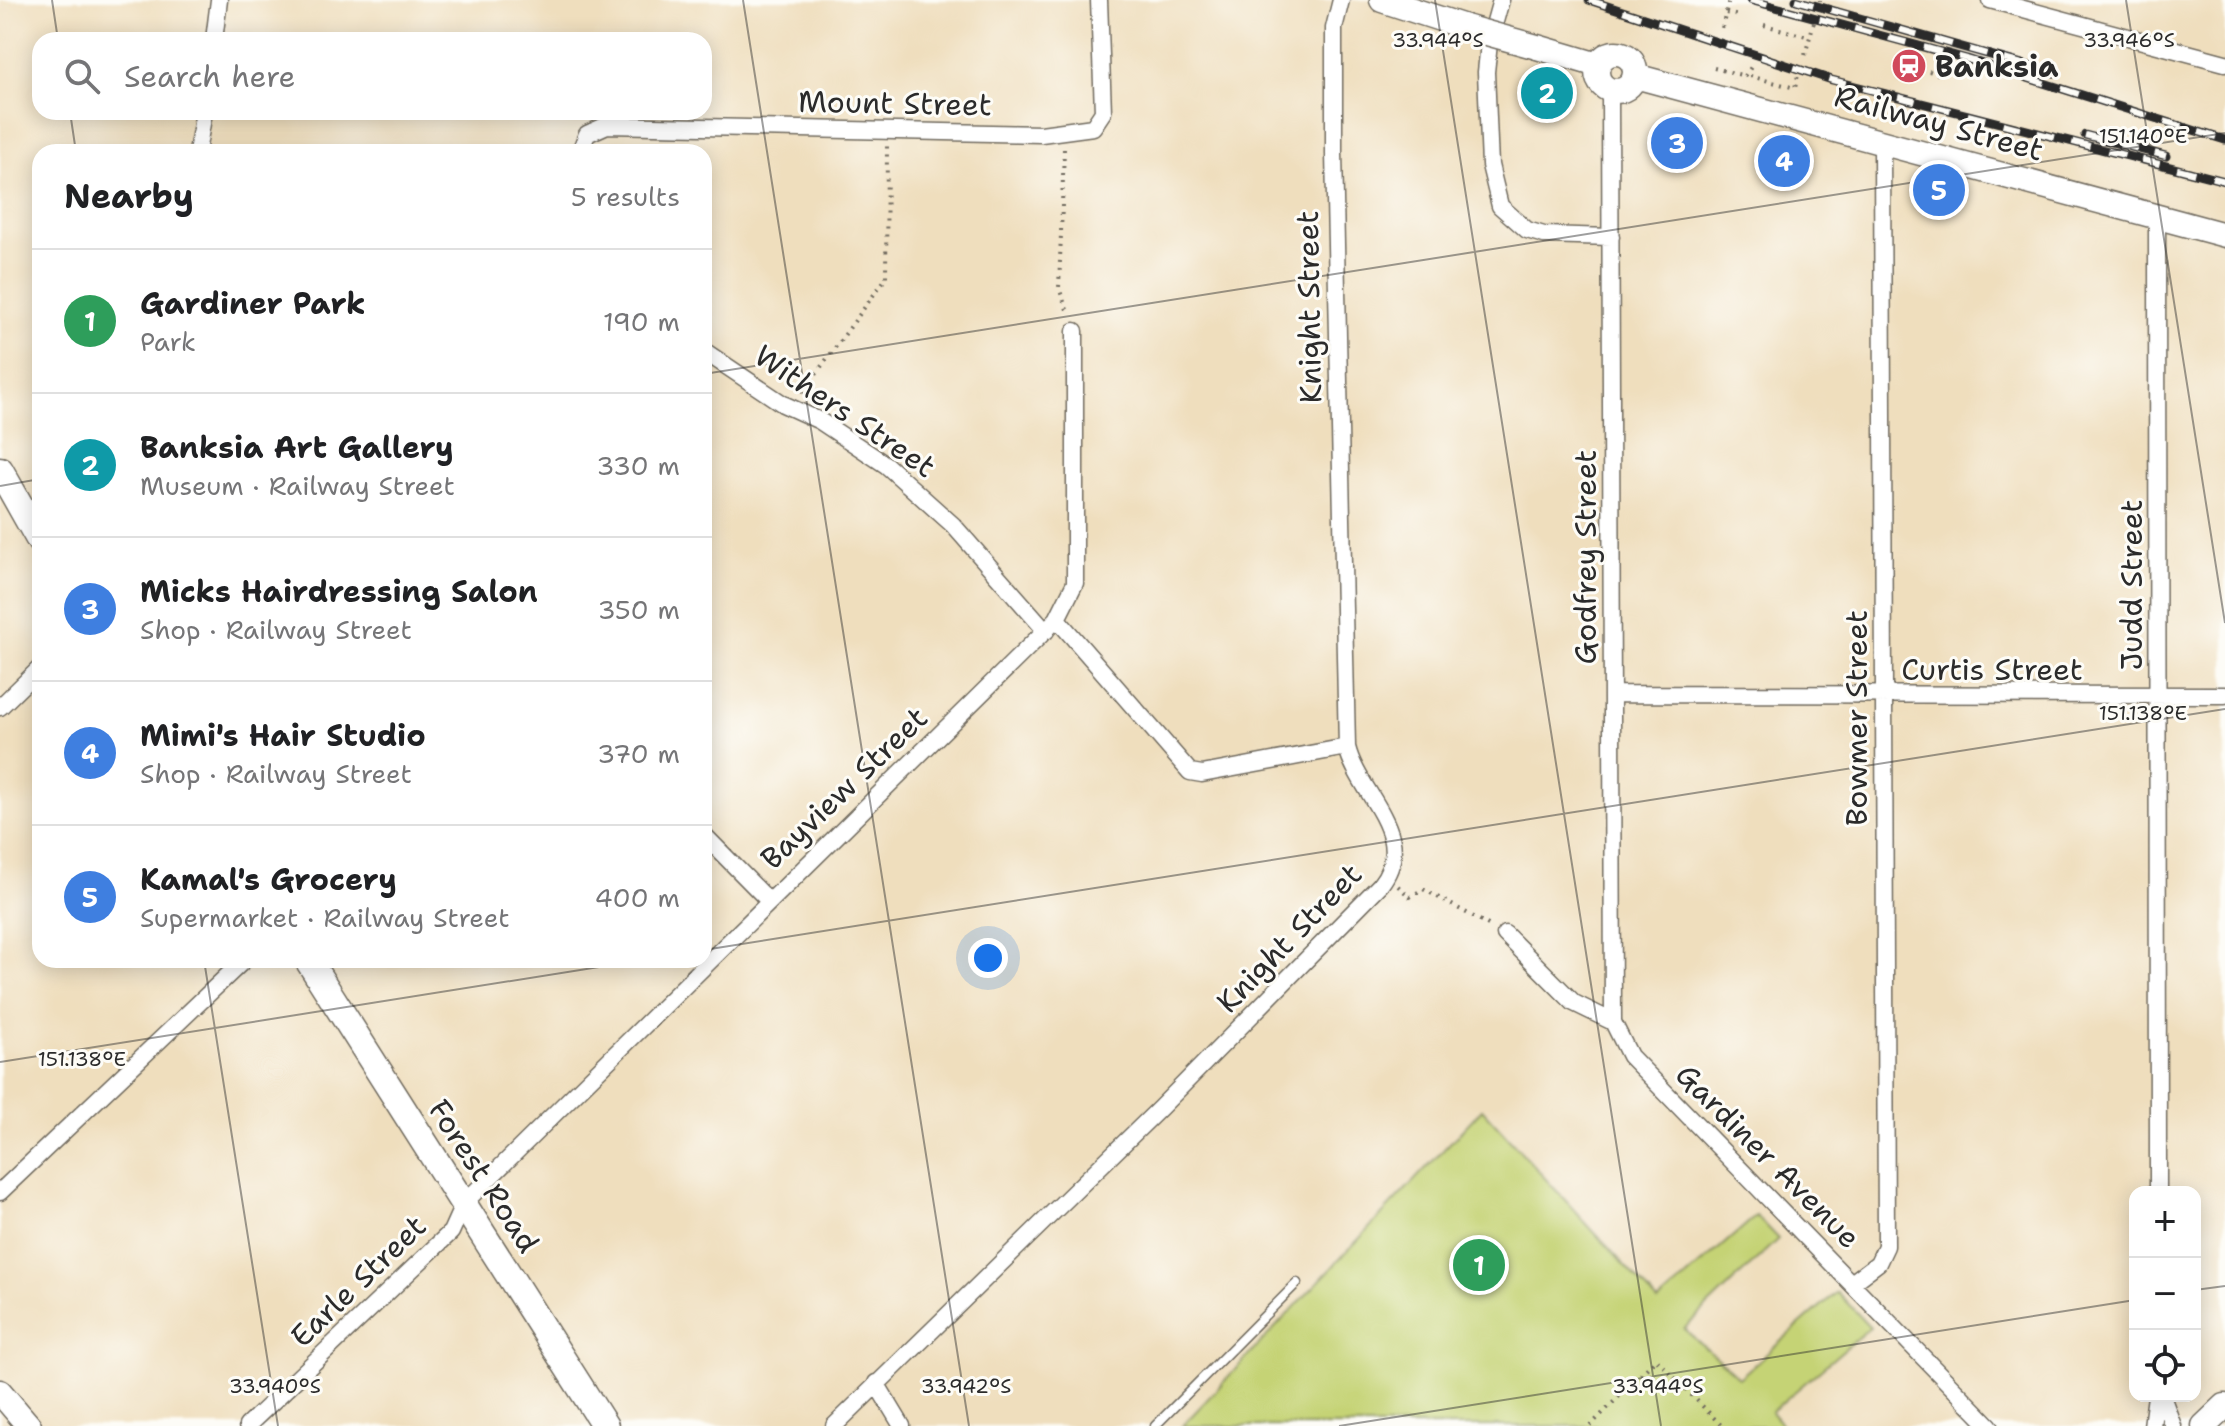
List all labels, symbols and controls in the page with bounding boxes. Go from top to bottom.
text: 33.944°S [1392,27,1484,53]
text: 33.946°S [2083,27,2175,53]
search box [32,32,712,120]
place label: Banksia [1935,46,2059,87]
station icon: Banksia [1890,47,1928,85]
icon: search [60,54,104,98]
text: Search here [124,56,295,97]
pin: 2 [1521,63,1573,123]
street label: Railway Street [1830,75,2048,171]
street label: Mount Street [798,81,992,125]
pin: 3 [1651,113,1703,173]
text: 151.140°E [2099,123,2187,149]
pin: 4 [1758,131,1810,191]
pin: 5 [1913,160,1965,220]
text: Nearby [64,173,194,219]
text: 5 results [571,179,680,214]
street label: Knight Street [1287,210,1331,404]
text: Gardiner Park [140,283,366,324]
text: 1 [84,304,96,339]
text: 190 m [603,304,680,339]
text: Park [140,324,196,359]
street label: Withers Street [746,335,944,487]
text: Banksia Art Gallery [140,427,454,468]
text: 2 [81,448,99,483]
text: 330 m [596,448,680,483]
street label: Godfrey Street [1565,450,1606,664]
text: Museum · Railway Street [140,468,455,503]
street label: Judd Street [2111,499,2152,671]
text: Micks Hairdressing Salon [140,571,538,612]
text: 3 [81,592,99,627]
text: 350 m [597,592,680,627]
street label: Bowmer Street [1836,610,1877,826]
text: Shop · Railway Street [140,612,412,647]
street label: Curtis Street [1901,649,2083,690]
street label: Bayview Street [752,698,936,878]
text: 151.138°E [2099,700,2187,726]
text: Mimi's Hair Studio [140,715,426,756]
text: 4 [81,736,99,771]
text: 370 m [597,736,680,771]
text: Shop · Railway Street [140,756,412,791]
street label: Knight Street [1207,854,1371,1022]
text: Kamal's Grocery [140,859,397,900]
text: 5 [82,880,98,915]
text: 400 m [595,880,680,915]
text: Supermarket · Railway Street [140,900,510,935]
your location [968,938,1008,978]
text: 151.138°E [38,1046,126,1072]
street label: Gardiner Avenue [1667,1055,1869,1257]
street label: Forest Road [419,1091,549,1261]
map controls [2129,1186,2201,1402]
button: + [2129,1186,2201,1258]
street label: Earle Street [281,1206,435,1356]
pin: 1 [1453,1235,1505,1295]
button: − [2129,1258,2201,1330]
button: locate [2129,1330,2201,1402]
text: 33.940°S [229,1373,321,1399]
text: 33.942°S [921,1373,1011,1399]
text: 33.944°S [1612,1373,1704,1399]

